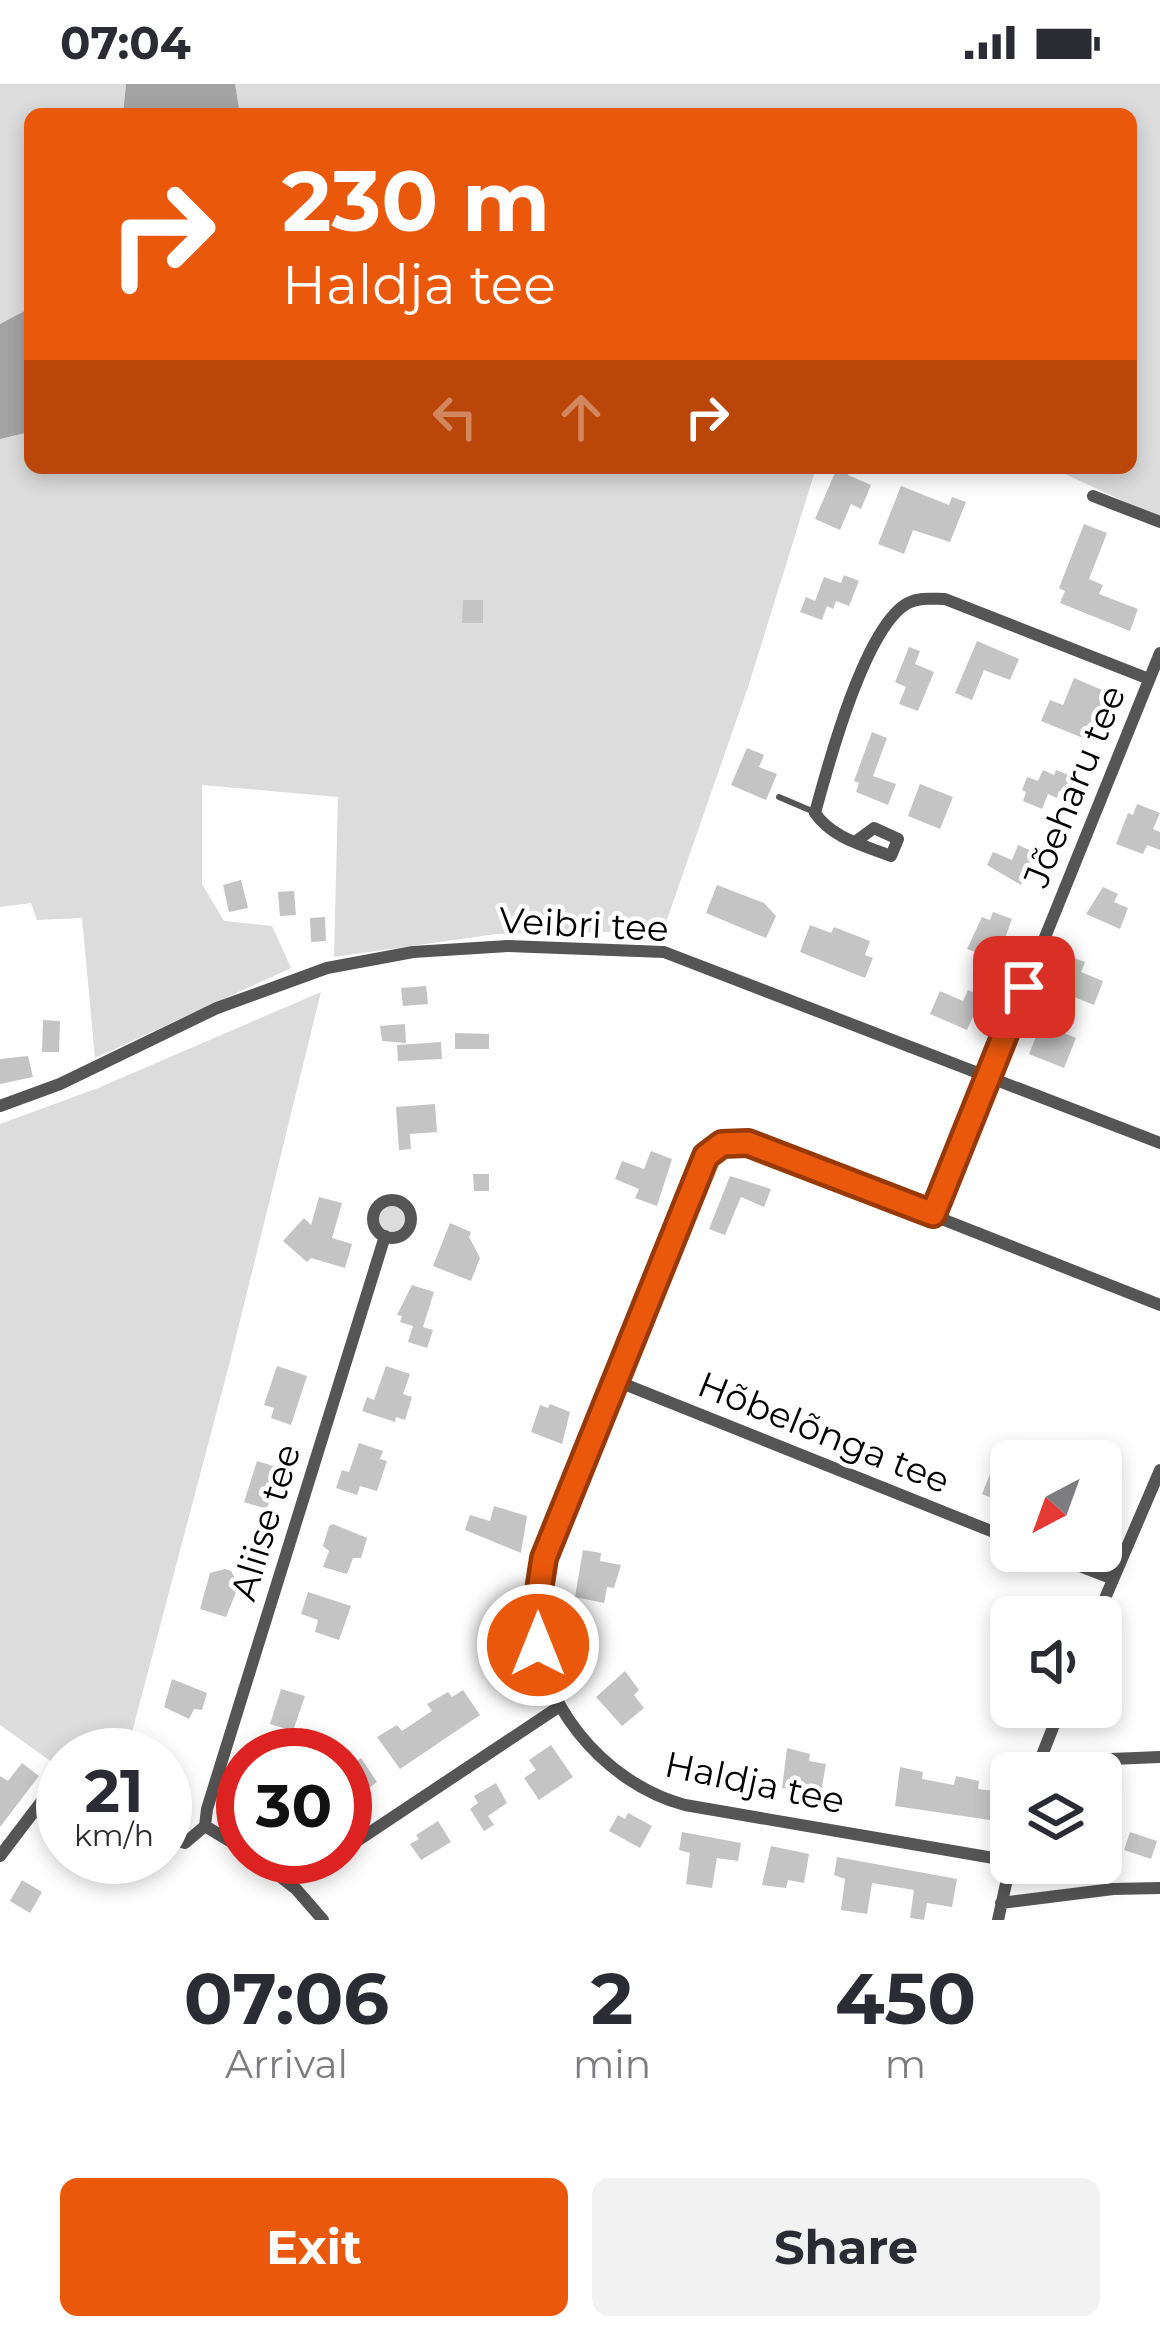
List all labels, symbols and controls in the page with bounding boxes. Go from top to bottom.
text: 07:04 [60,15,191,70]
text: 230 m [282,150,550,252]
icon: right [84,156,240,312]
text: Haldja tee [282,252,556,318]
icon: left [422,384,488,450]
icon: ahead [548,384,614,450]
icon: right [674,384,740,450]
street label: Jõeharu tee [1013,679,1134,894]
street label: Veibri tee [498,898,670,950]
pin [973,936,1075,1038]
icon: arrive [991,954,1057,1020]
street label: Hõbelõnga tee [692,1362,956,1502]
street label: Aliise tee [220,1439,310,1605]
north arrow [990,1440,1122,1572]
map controls [990,1440,1122,1884]
position arrow [475,1582,601,1708]
button: sound [990,1596,1122,1728]
speed limit sign: 30 [216,1728,372,1884]
street label: Haldja tee [661,1742,849,1822]
button: layers [990,1752,1122,1884]
text: 21 [85,1754,143,1827]
text: km/h [74,1817,154,1854]
text: 07:06 [184,1954,389,2042]
text: 2 [591,1954,633,2042]
text: 450 [835,1954,976,2042]
text: Arrival [225,2040,348,2088]
text: min [573,2040,651,2088]
text: m [885,2040,926,2088]
button: Exit [60,2178,568,2316]
button: Share [592,2178,1100,2316]

